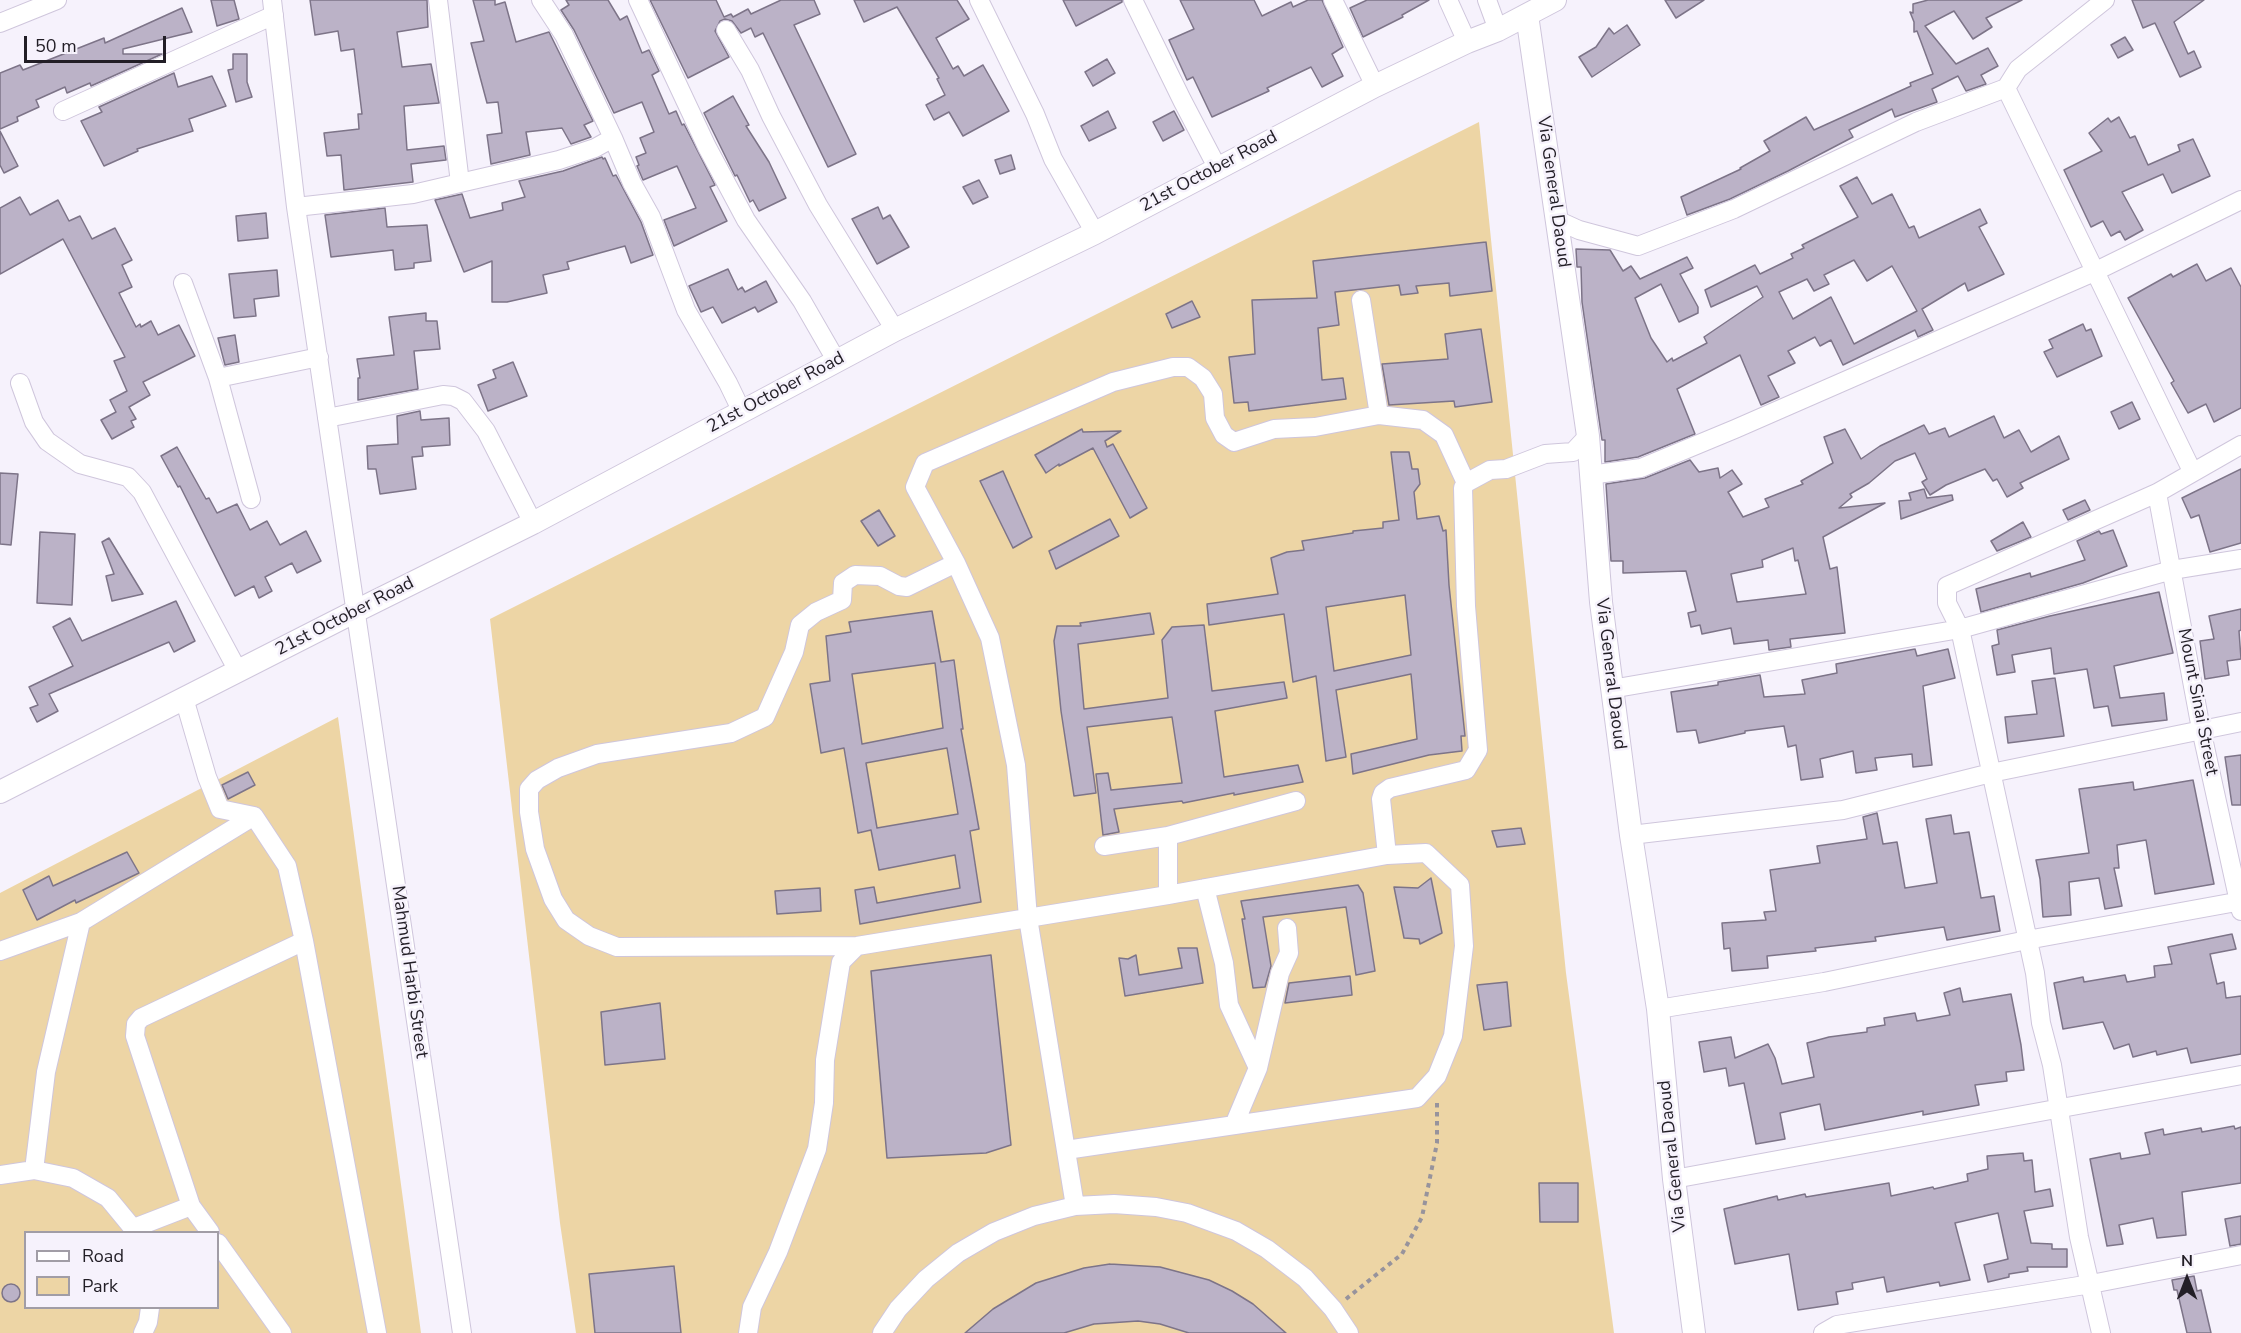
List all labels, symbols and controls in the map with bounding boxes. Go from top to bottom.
scale bar [27,24,170,62]
text: 50 m [35,34,77,58]
street label: Via General Daoud [1532,115,1574,269]
street label: 21st October Road [1137,127,1281,217]
street label: 21st October Road [704,348,848,438]
street label: 21st October Road [272,573,418,661]
street label: Via General Daoud [1590,597,1630,751]
street label: Mount Sinai Street [2172,627,2222,777]
street label: Mahmud Harbi Street [386,884,432,1060]
street label: Via General Daoud [1654,1079,1692,1233]
legend [24,1231,219,1309]
text: Road [82,1244,124,1268]
north arrow [2157,1249,2217,1309]
text: N [2181,1250,2193,1272]
text: Park [82,1274,118,1298]

